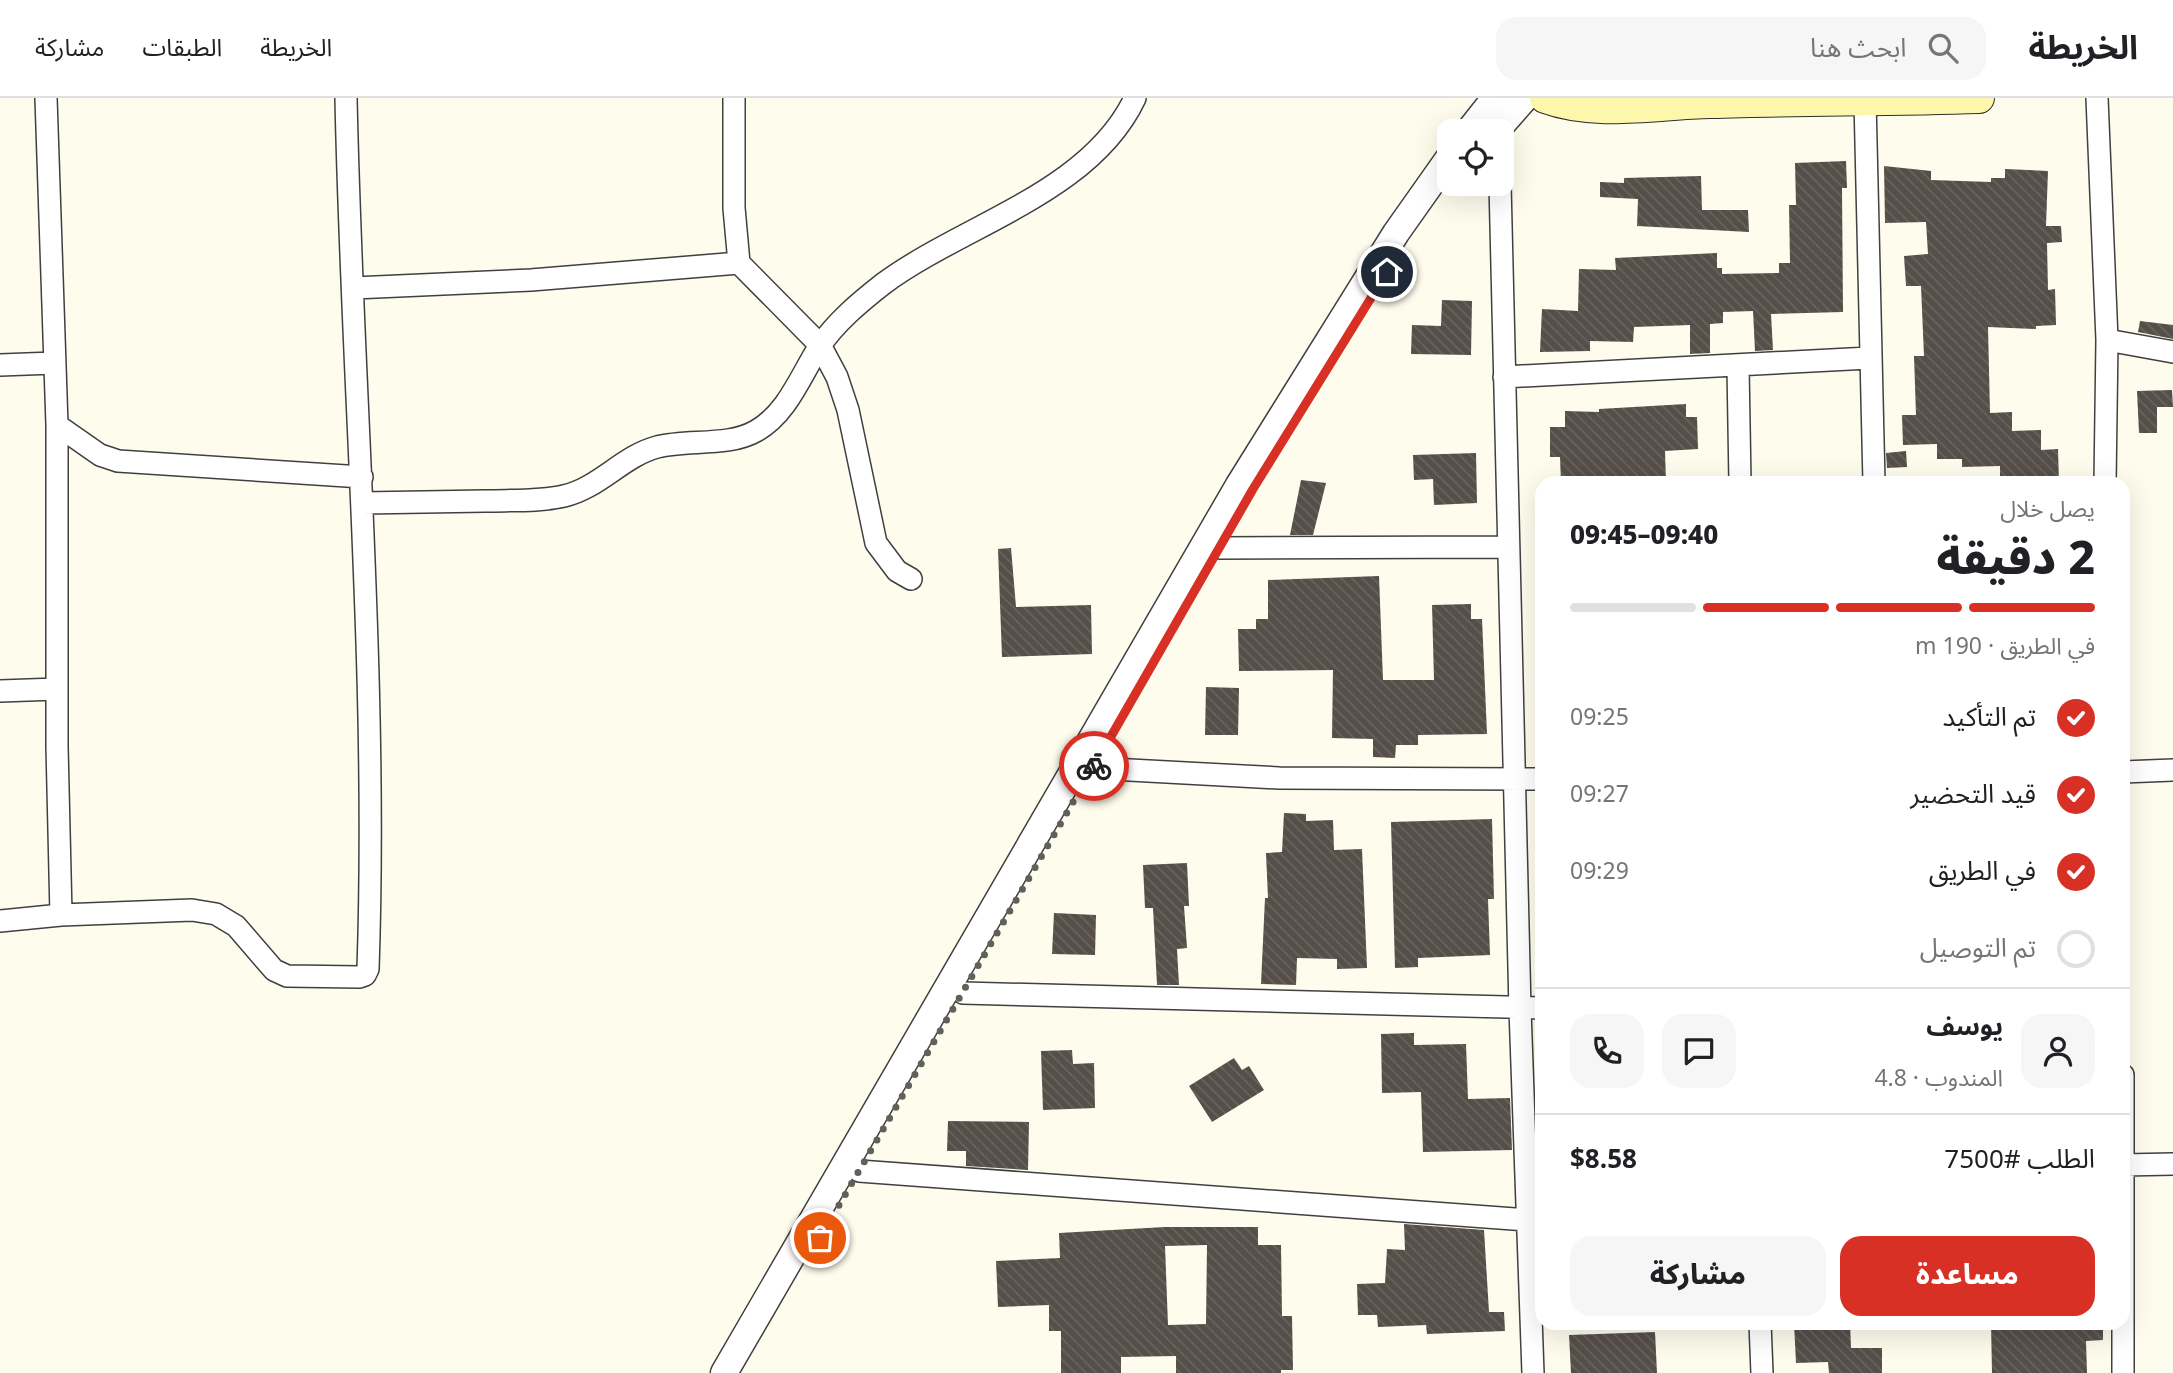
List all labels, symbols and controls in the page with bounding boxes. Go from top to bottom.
text: الخريطة [2028,14,2138,83]
search box [1496,17,1986,80]
text: ابحث هنا [1810,21,1906,76]
text: مشاركة [35,23,104,74]
text: الطبقات [142,23,222,74]
text: الخريطة [260,23,332,74]
icon: search [1924,29,1962,67]
map controls [1437,119,1514,196]
button: locate [1437,119,1514,196]
pin [1357,242,1417,302]
icon: home [1368,253,1406,291]
text: يصل خلال [2000,485,2095,534]
text: 09:40–09:45 [1570,508,1718,563]
text: 2 دقيقة [1936,511,2095,608]
text: في الطريق · 190 m [1915,622,2095,671]
text: تم التأكيد [1942,690,2036,745]
text: 09:25 [1570,693,1629,742]
icon: check [2057,699,2095,737]
courier [1059,731,1129,801]
icon: bike [1075,747,1113,785]
text: قيد التحضير [1910,767,2036,822]
text: 09:27 [1570,770,1629,819]
icon: check [2057,776,2095,814]
text: في الطريق [1929,844,2036,899]
text: 09:29 [1570,847,1629,896]
icon: check [2057,853,2095,891]
text: تم التوصيل [1920,921,2036,976]
text: يوسف [1926,999,2003,1054]
button: phone [1570,1014,1644,1088]
button: chat [1662,1014,1736,1088]
button: person [2021,1014,2095,1088]
text: المندوب · 4.8 [1874,1054,2003,1103]
text: $8.58 [1570,1132,1637,1187]
text: الطلب #7500 [1944,1132,2095,1187]
pin [790,1208,850,1268]
icon: bag [801,1219,839,1257]
button: مشاركة [1570,1236,1826,1316]
button: مساعدة [1840,1236,2095,1316]

